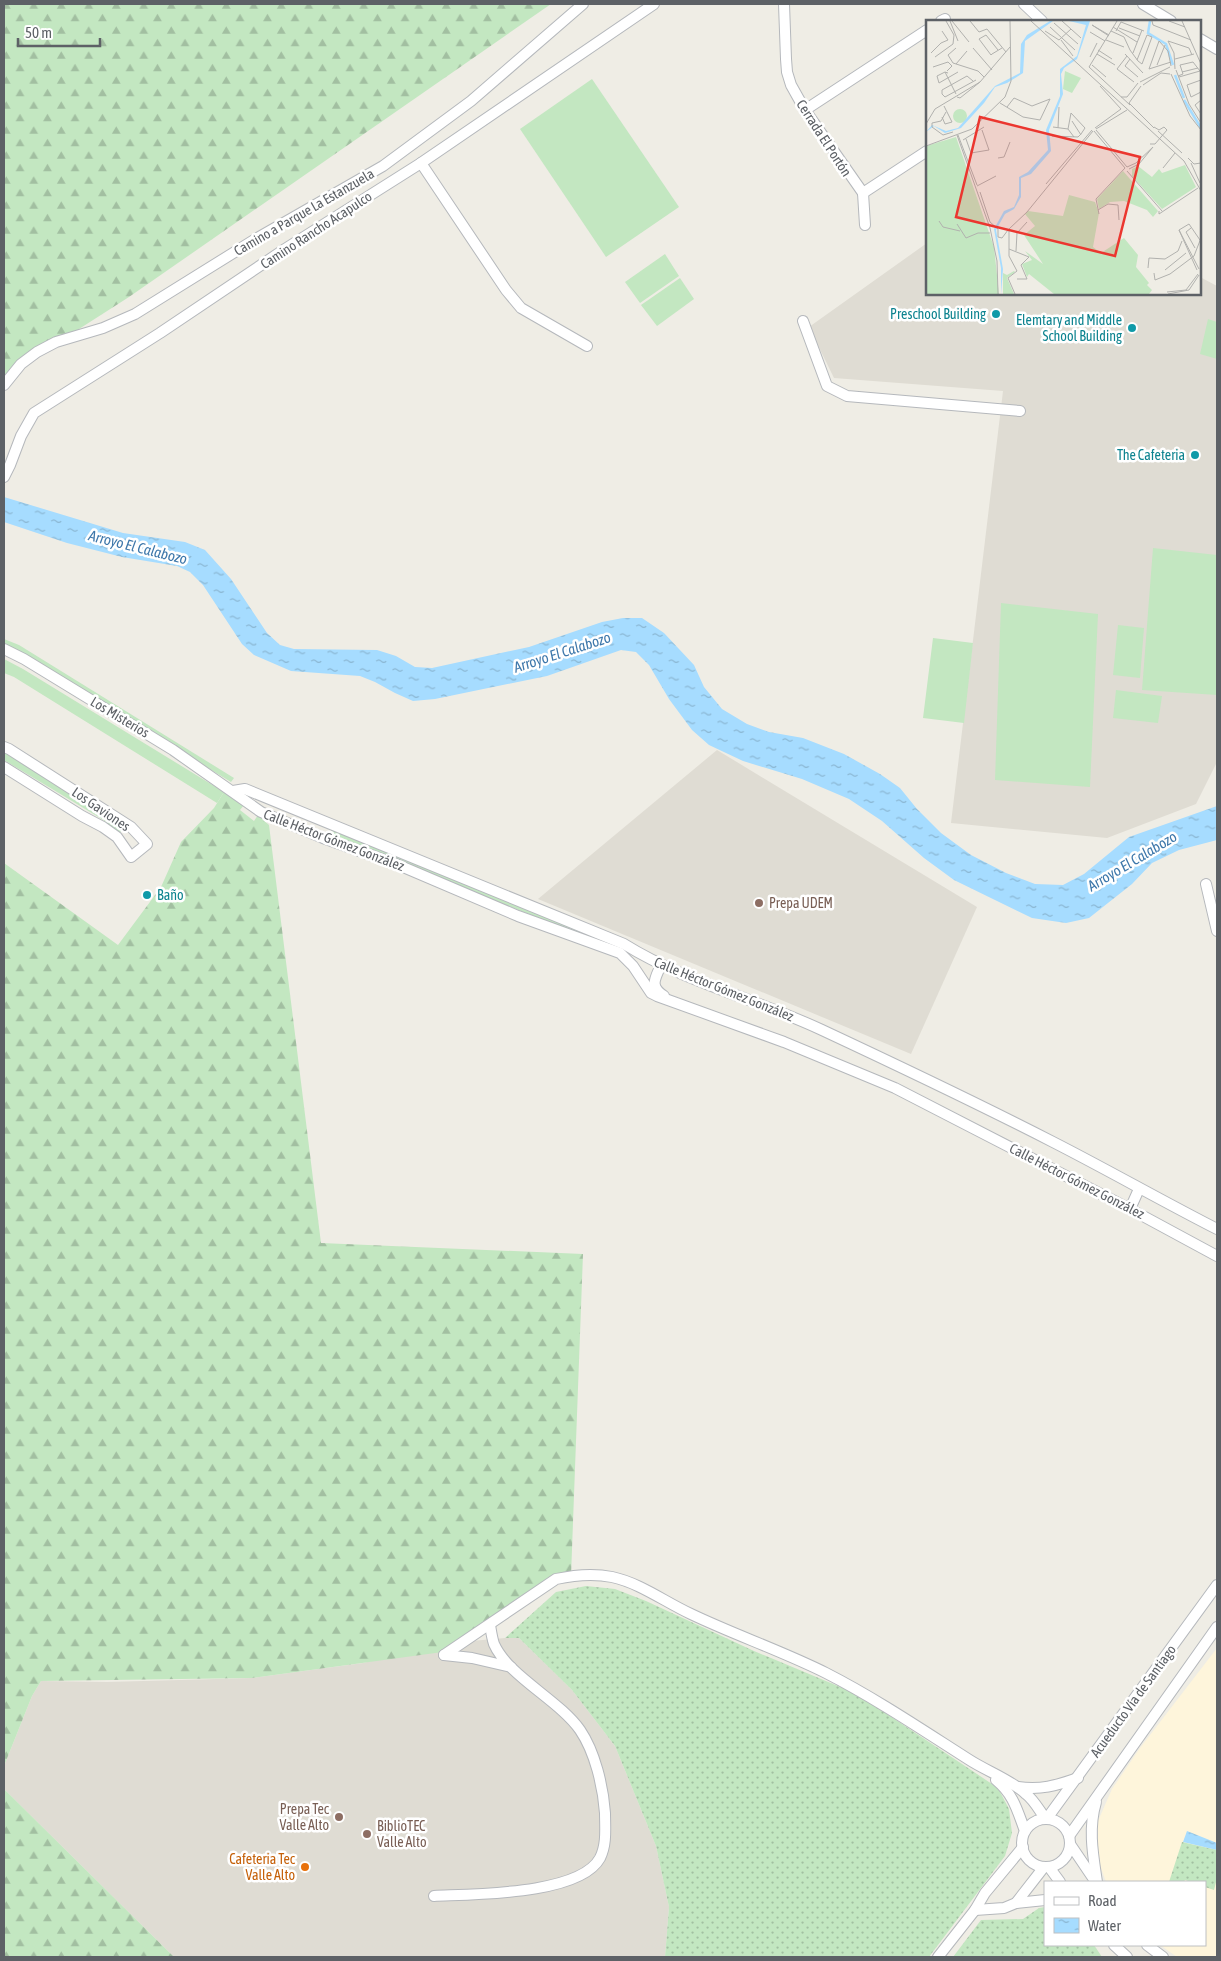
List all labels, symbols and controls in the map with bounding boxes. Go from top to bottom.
scale bar [18,15,100,47]
inset map [926,20,1201,295]
text: 50 m [25,24,52,41]
street label: Cerrada El Portón [793,97,855,179]
street label: Camino a Parque La Estanzuela [231,165,377,259]
street label: Camino Rancho Acapulco [257,188,375,272]
place label: Preschool Building [890,306,986,322]
marker: Preschool Building [990,308,1002,320]
place label: Elemtary and Middle School Building [1016,312,1122,344]
marker: Elemtary and Middle School Building [1126,322,1138,334]
place label: The Cafeteria [1117,447,1185,463]
marker: The Cafeteria [1189,449,1201,461]
water label: Arroyo El Calabozo [86,526,189,567]
water label: Arroyo El Calabozo [510,628,613,676]
street label: Los Misterios [88,693,152,741]
street label: Los Gaviones [69,784,133,834]
street label: Calle Héctor Gómez González [261,806,407,874]
water label: Arroyo El Calabozo [1083,828,1180,895]
place label: Baño [157,887,184,903]
marker: Baño [141,889,153,901]
place label: Prepa UDEM [769,895,833,911]
marker: Prepa UDEM [753,897,765,909]
street label: Calle Héctor Gómez González [652,954,796,1024]
street label: Calle Héctor Gómez González [1007,1140,1147,1222]
street label: Acueducto Vía de Santiago [1087,1642,1179,1760]
place label: Prepa Tec Valle Alto [279,1801,330,1833]
marker: Prepa Tec Valle Alto [333,1811,345,1823]
place label: BiblioTEC Valle Alto [377,1818,427,1850]
marker: BiblioTEC Valle Alto [361,1828,373,1840]
place label: Cafeteria Tec Valle Alto [229,1851,296,1883]
marker: Cafeteria Tec Valle Alto [299,1861,311,1873]
legend [1044,1881,1206,1946]
text: Road [1088,1892,1117,1909]
text: Water [1088,1917,1121,1934]

